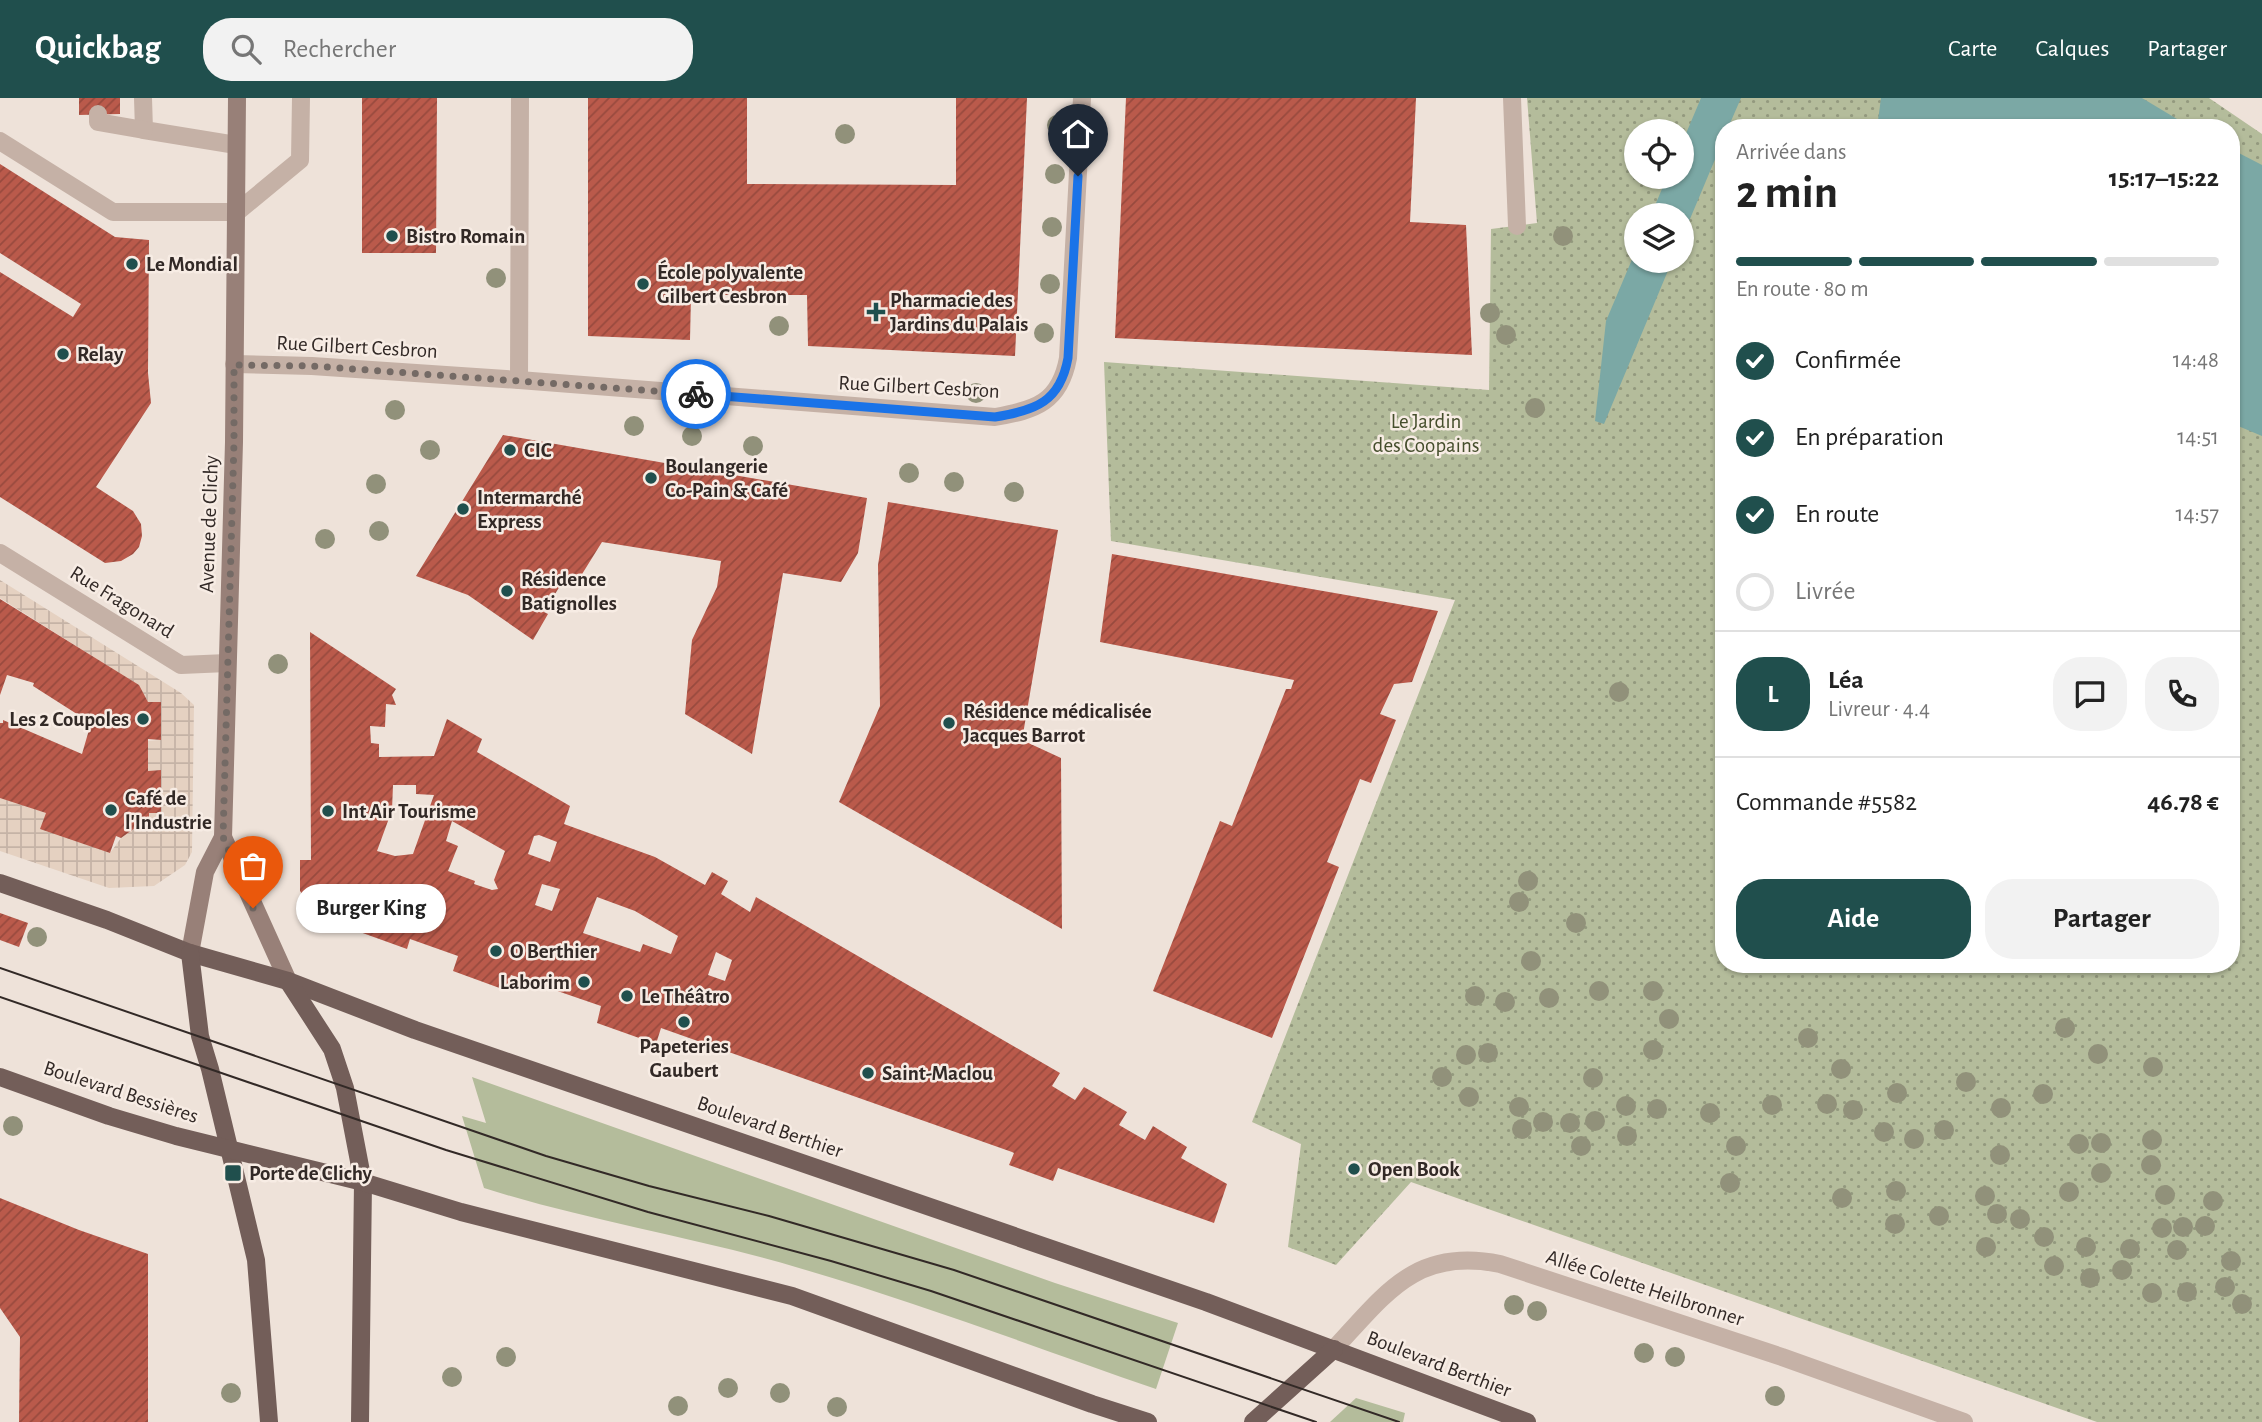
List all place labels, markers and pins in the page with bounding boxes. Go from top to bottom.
pin [1048,104,1108,176]
place label: Bistro Romain [406,226,525,247]
marker: Bistro Romain [384,228,400,244]
place label: Le Mondial [146,254,238,275]
marker: Le Mondial [124,256,140,272]
place label: École polyvalente Gilbert Cesbron [657,259,803,307]
marker: École polyvalente Gilbert Cesbron [635,276,651,292]
place label: Pharmacie des Jardins du Palais [890,290,1028,335]
marker: Pharmacie des Jardins du Palais [868,304,884,320]
place label: Relay [77,344,124,365]
marker: Relay [55,346,71,362]
place label: CIC [524,440,552,461]
marker: CIC [502,442,518,458]
place label: Boulangerie Co-Pain & Café [665,456,788,501]
marker: Boulangerie Co-Pain & Café [643,470,659,486]
place label: Intermarché Express [477,487,582,532]
marker: Intermarché Express [455,501,471,517]
place label: Résidence Batignolles [521,569,617,614]
marker: Résidence Batignolles [499,583,515,599]
place label: Résidence médicalisée Jacques Barrot [963,701,1152,746]
place label: Les 2 Coupoles [9,709,129,730]
marker: Les 2 Coupoles [135,711,151,727]
marker: Résidence médicalisée Jacques Barrot [941,715,957,731]
place label: Café de l'Industrie [125,788,212,833]
place label: Int Air Tourisme [342,801,476,822]
marker: Café de l'Industrie [103,802,119,818]
marker: Int Air Tourisme [320,803,336,819]
pin [223,836,283,908]
callout: Burger King [295,884,446,932]
place label: O Berthier [510,941,598,962]
marker: O Berthier [488,943,504,959]
place label: Laborim [500,972,570,993]
marker: Laborim [576,974,592,990]
place label: Le Théâtro [641,986,730,1007]
marker: Le Théâtro [619,988,635,1004]
marker: Papeteries Gaubert [676,1014,692,1030]
place label: Papeteries Gaubert [639,1036,729,1081]
place label: Saint-Maclou [882,1063,993,1084]
marker: Saint-Maclou [860,1065,876,1081]
place label: Open Book [1368,1159,1460,1180]
marker: Open Book [1346,1161,1362,1177]
marker: Porte de Clichy [223,1163,243,1183]
place label: Porte de Clichy [249,1163,373,1184]

